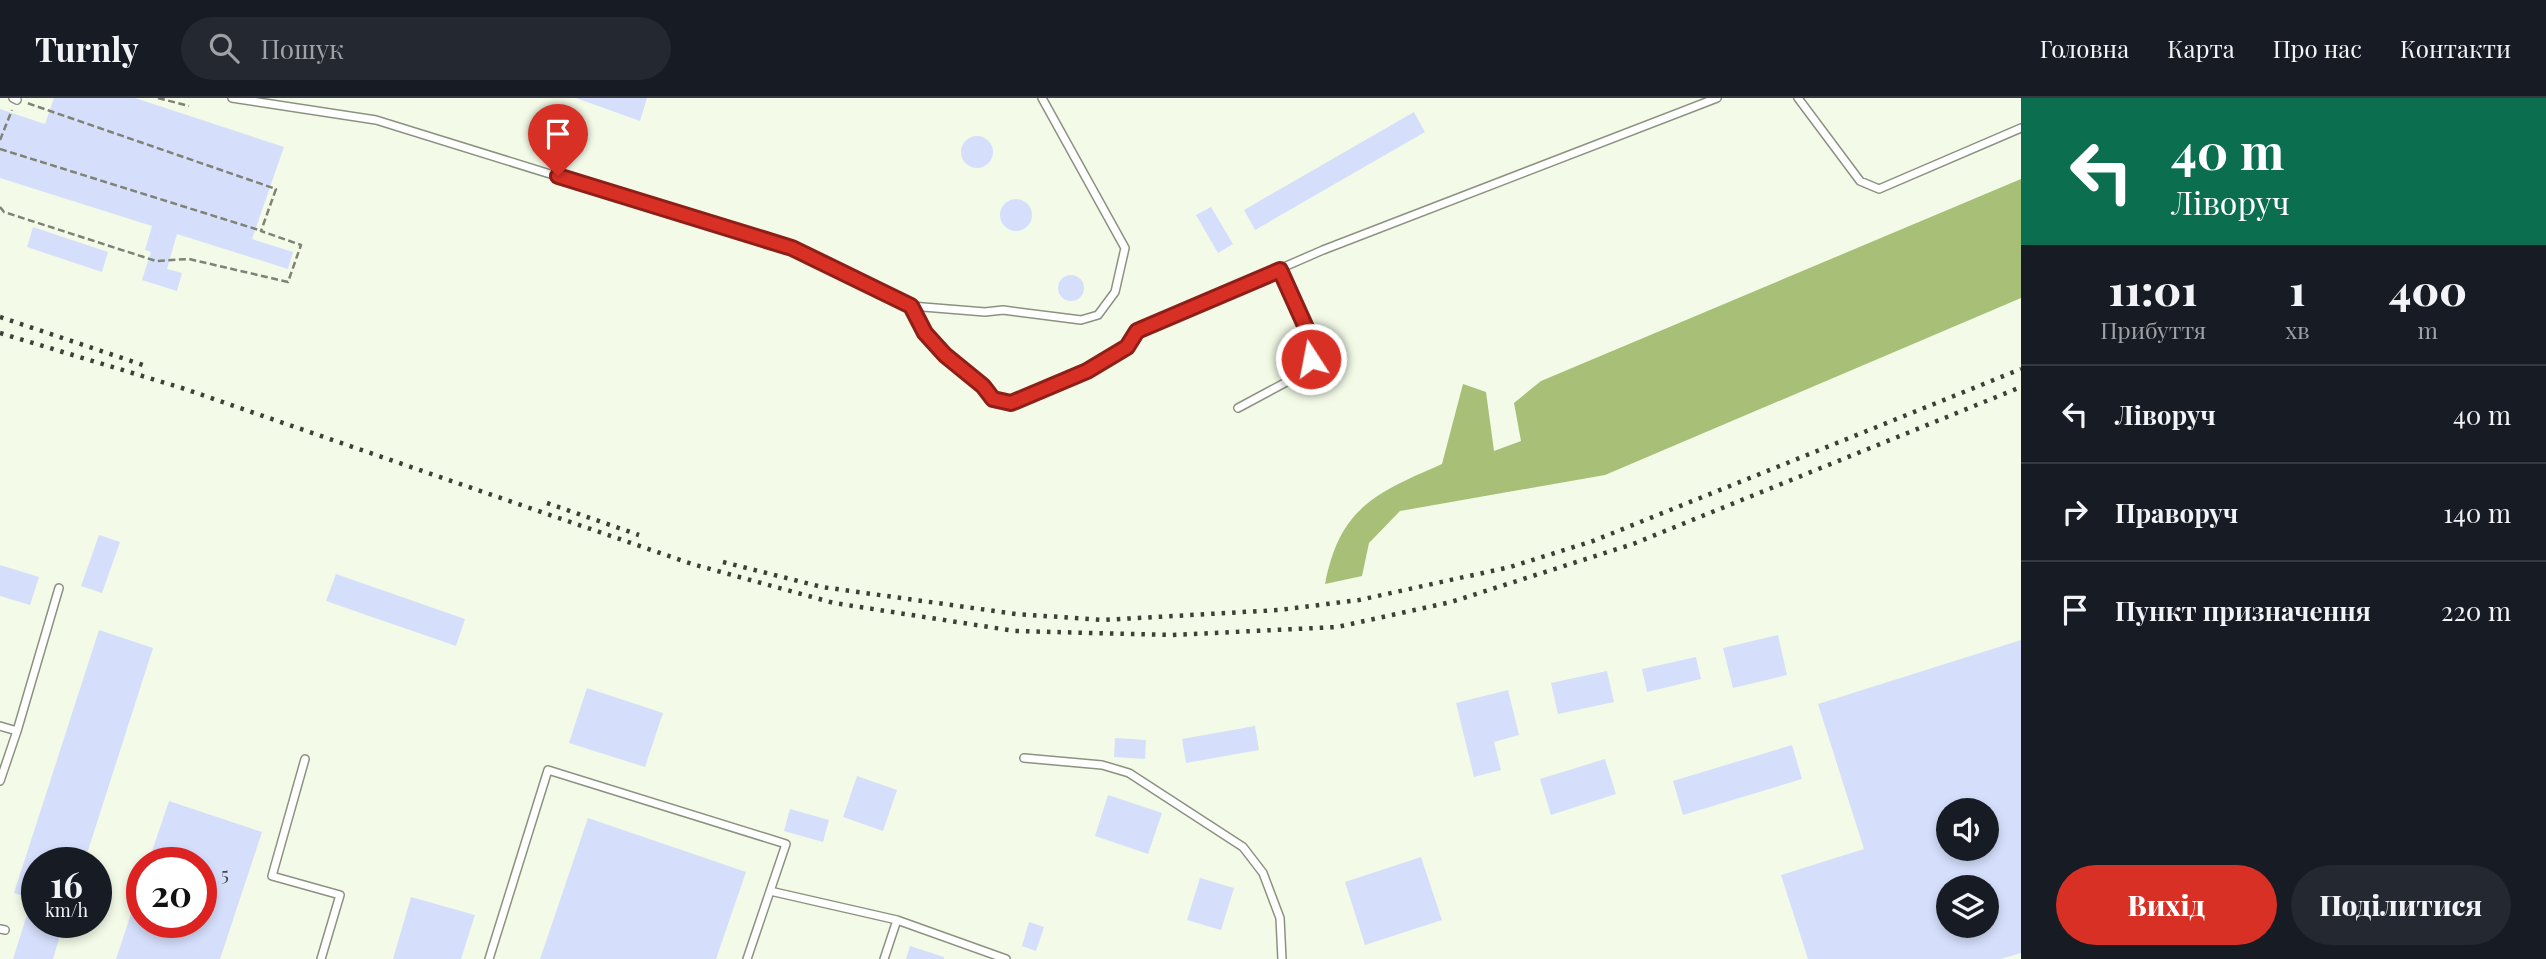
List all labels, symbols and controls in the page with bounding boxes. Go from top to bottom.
search box [181,17,671,80]
text: Turnly [35,26,139,70]
icon: search [205,29,243,67]
text: Пошук [261,31,344,66]
text: Головна [2040,32,2129,64]
text: Карта [2167,32,2235,64]
text: Про нас [2273,32,2362,64]
text: Контакти [2400,32,2511,64]
pin [528,104,588,176]
icon: arrive [539,115,577,153]
text: 40 m [2171,117,2284,182]
icon: left [2056,126,2147,217]
text: Ліворуч [2171,180,2290,223]
text: 11:01 [2109,261,2198,317]
text: 1 [2289,261,2306,317]
text: 400 [2389,261,2467,317]
text: Прибуття [2100,314,2206,345]
text: хв [2285,314,2310,345]
text: m [2418,314,2438,345]
position arrow [1274,322,1348,396]
icon: left [2056,395,2094,433]
text: Ліворуч [2115,397,2216,432]
text: 40 m [2453,397,2511,432]
icon: right [2056,493,2094,531]
text: Праворуч [2115,495,2238,530]
text: 140 m [2443,495,2511,530]
icon: arrive [2056,591,2094,629]
text: Пункт призначення [2115,593,2371,628]
text: 220 m [2441,593,2511,628]
map controls [1936,798,1999,938]
button: sound [1936,798,1999,861]
speed limit sign: 20 [126,847,217,938]
text: 16 [50,860,83,907]
house number: 5 [221,860,229,886]
button: Вихід [2056,865,2277,945]
button: Поділитися [2291,865,2511,945]
button: layers [1936,875,1999,938]
text: km/h [45,898,88,922]

